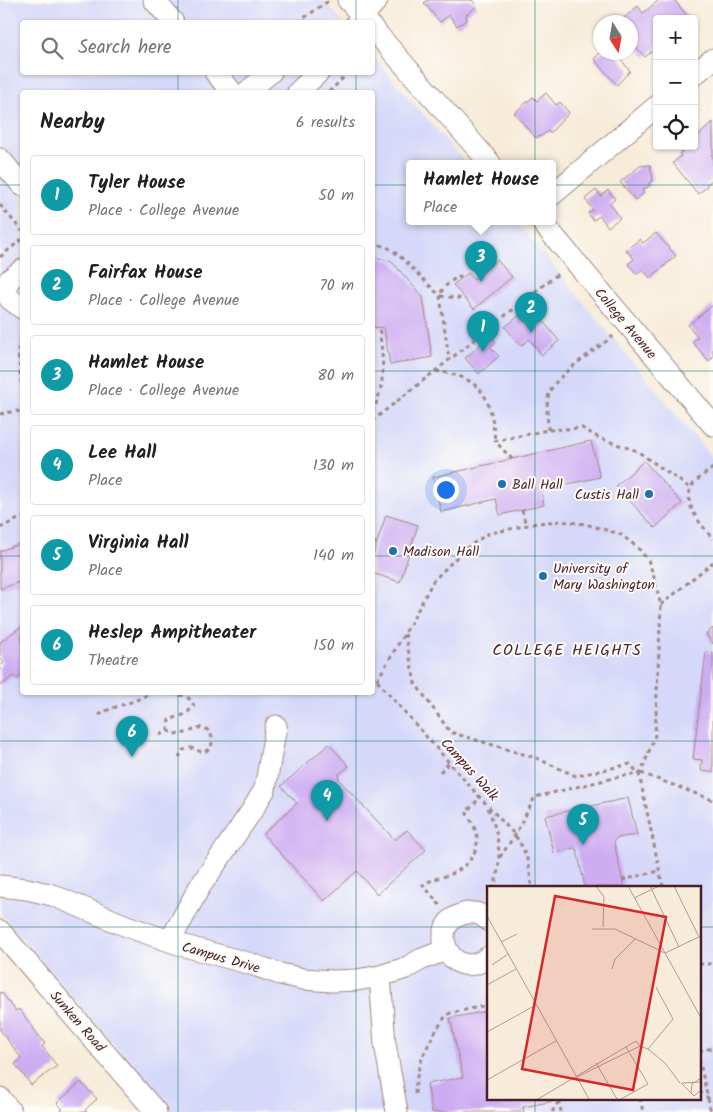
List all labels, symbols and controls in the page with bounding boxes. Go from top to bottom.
north arrow [593,15,638,60]
map controls [653,15,698,150]
button: + [653,15,698,60]
search box [20,20,375,75]
text: Search here [78,33,172,63]
icon: search [38,34,66,62]
button: − [653,60,698,105]
button: locate [653,105,698,150]
text: Nearby [40,106,105,139]
text: 6 results [296,110,355,135]
popup [406,160,556,225]
text: Hamlet House [423,165,539,195]
text: Tyler House [88,168,185,198]
text: 1 [55,183,59,208]
text: 50 m [318,183,354,208]
text: Place [423,195,457,220]
text: Place · College Avenue [88,198,239,223]
pin: 3 [465,241,497,282]
text: Fairfax House [88,258,203,288]
text: 2 [52,273,62,298]
text: 70 m [319,273,354,298]
street label: College Avenue [589,283,662,365]
text: Place · College Avenue [88,288,239,313]
pin: 2 [515,292,547,333]
pin: 1 [467,311,499,352]
text: Hamlet House [88,348,204,378]
text: 3 [53,363,61,388]
text: 80 m [317,363,354,388]
text: Place · College Avenue [88,378,239,403]
text: Lee Hall [88,438,156,468]
text: 4 [53,453,61,478]
text: 130 m [313,453,354,478]
text: Place [88,468,122,493]
place label: Ball Hall [512,474,563,496]
your location [433,477,459,503]
marker: Ball Hall [496,478,508,490]
place label: Custis Hall [575,484,640,506]
marker: Custis Hall [643,488,655,500]
text: Virginia Hall [88,528,189,558]
place label: Madison Hall [403,541,480,563]
text: 5 [53,543,61,568]
text: 140 m [313,543,354,568]
marker: Madison Hall [387,545,399,557]
text: Place [88,558,122,583]
place label: University of Mary Washington [553,558,655,596]
marker: University of Mary Washington [537,570,549,582]
text: Heslep Ampitheater [88,618,256,648]
text: 6 [53,633,61,658]
text: 150 m [313,633,354,658]
district label: COLLEGE HEIGHTS [492,638,642,663]
text: Theatre [88,648,139,673]
pin: 6 [116,716,148,757]
street label: Campus Walk [435,733,504,807]
pin: 4 [311,780,343,821]
pin: 5 [567,804,599,845]
inset map [487,886,700,1100]
street label: Campus Drive [179,936,263,980]
street label: Sunken Road [44,986,111,1058]

